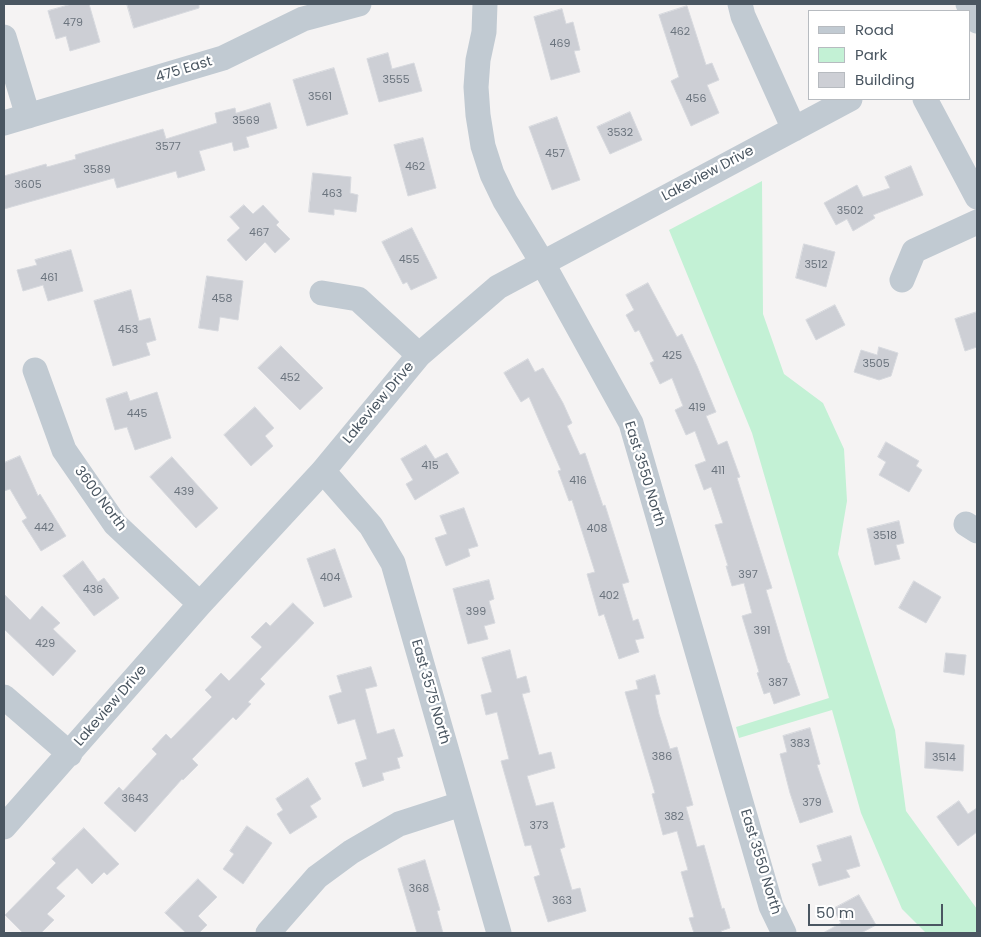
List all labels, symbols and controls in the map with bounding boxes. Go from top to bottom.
legend [808,10,971,100]
house number: 479 [63,16,83,30]
text: Road [855,19,894,40]
house number: 462 [670,25,690,39]
house number: 469 [550,37,570,51]
text: Park [855,44,887,65]
street label: 475 East [154,53,214,87]
text: Building [855,69,915,90]
house number: 3555 [382,73,410,87]
house number: 3561 [308,90,332,104]
house number: 456 [686,92,706,106]
house number: 3569 [232,114,260,128]
house number: 3532 [607,126,633,140]
house number: 3577 [155,140,181,154]
street label: Lakeview Drive [659,143,757,205]
house number: 457 [545,147,565,161]
house number: 462 [405,160,425,174]
house number: 3589 [83,163,111,177]
house number: 3605 [14,178,42,192]
house number: 463 [322,187,342,201]
house number: 3502 [837,204,863,218]
house number: 467 [249,226,269,240]
house number: 455 [399,253,419,267]
house number: 3512 [804,258,828,272]
house number: 461 [40,271,58,285]
house number: 458 [212,292,232,306]
house number: 453 [118,323,138,337]
house number: 425 [662,349,682,363]
house number: 3505 [862,357,890,371]
street label: Lakeview Drive [340,359,418,447]
house number: 452 [280,371,300,385]
house number: 419 [688,401,706,415]
house number: 445 [127,407,147,421]
street label: East 3550 North [620,419,668,529]
house number: 415 [421,459,439,473]
street label: 3600 North [70,463,130,535]
house number: 411 [711,464,725,478]
house number: 416 [569,474,587,488]
house number: 439 [174,485,194,499]
house number: 442 [34,521,54,535]
house number: 408 [587,522,607,536]
house number: 3518 [873,529,897,543]
house number: 397 [738,568,758,582]
house number: 404 [320,571,340,585]
house number: 436 [83,583,103,597]
house number: 402 [599,589,619,603]
house number: 399 [466,605,486,619]
house number: 391 [754,624,770,638]
house number: 429 [35,637,55,651]
street label: East 3575 North [407,638,453,746]
street label: Lakeview Drive [71,662,151,750]
house number: 387 [768,676,788,690]
house number: 383 [790,737,810,751]
house number: 386 [652,750,672,764]
house number: 3514 [932,751,956,765]
house number: 3643 [122,792,148,806]
house number: 379 [802,796,822,810]
street label: East 3550 North [736,807,784,917]
house number: 382 [664,810,684,824]
house number: 373 [530,819,548,833]
house number: 368 [409,882,429,896]
house number: 363 [552,894,572,908]
scale bar [811,894,946,926]
text: 50 m [816,902,854,923]

